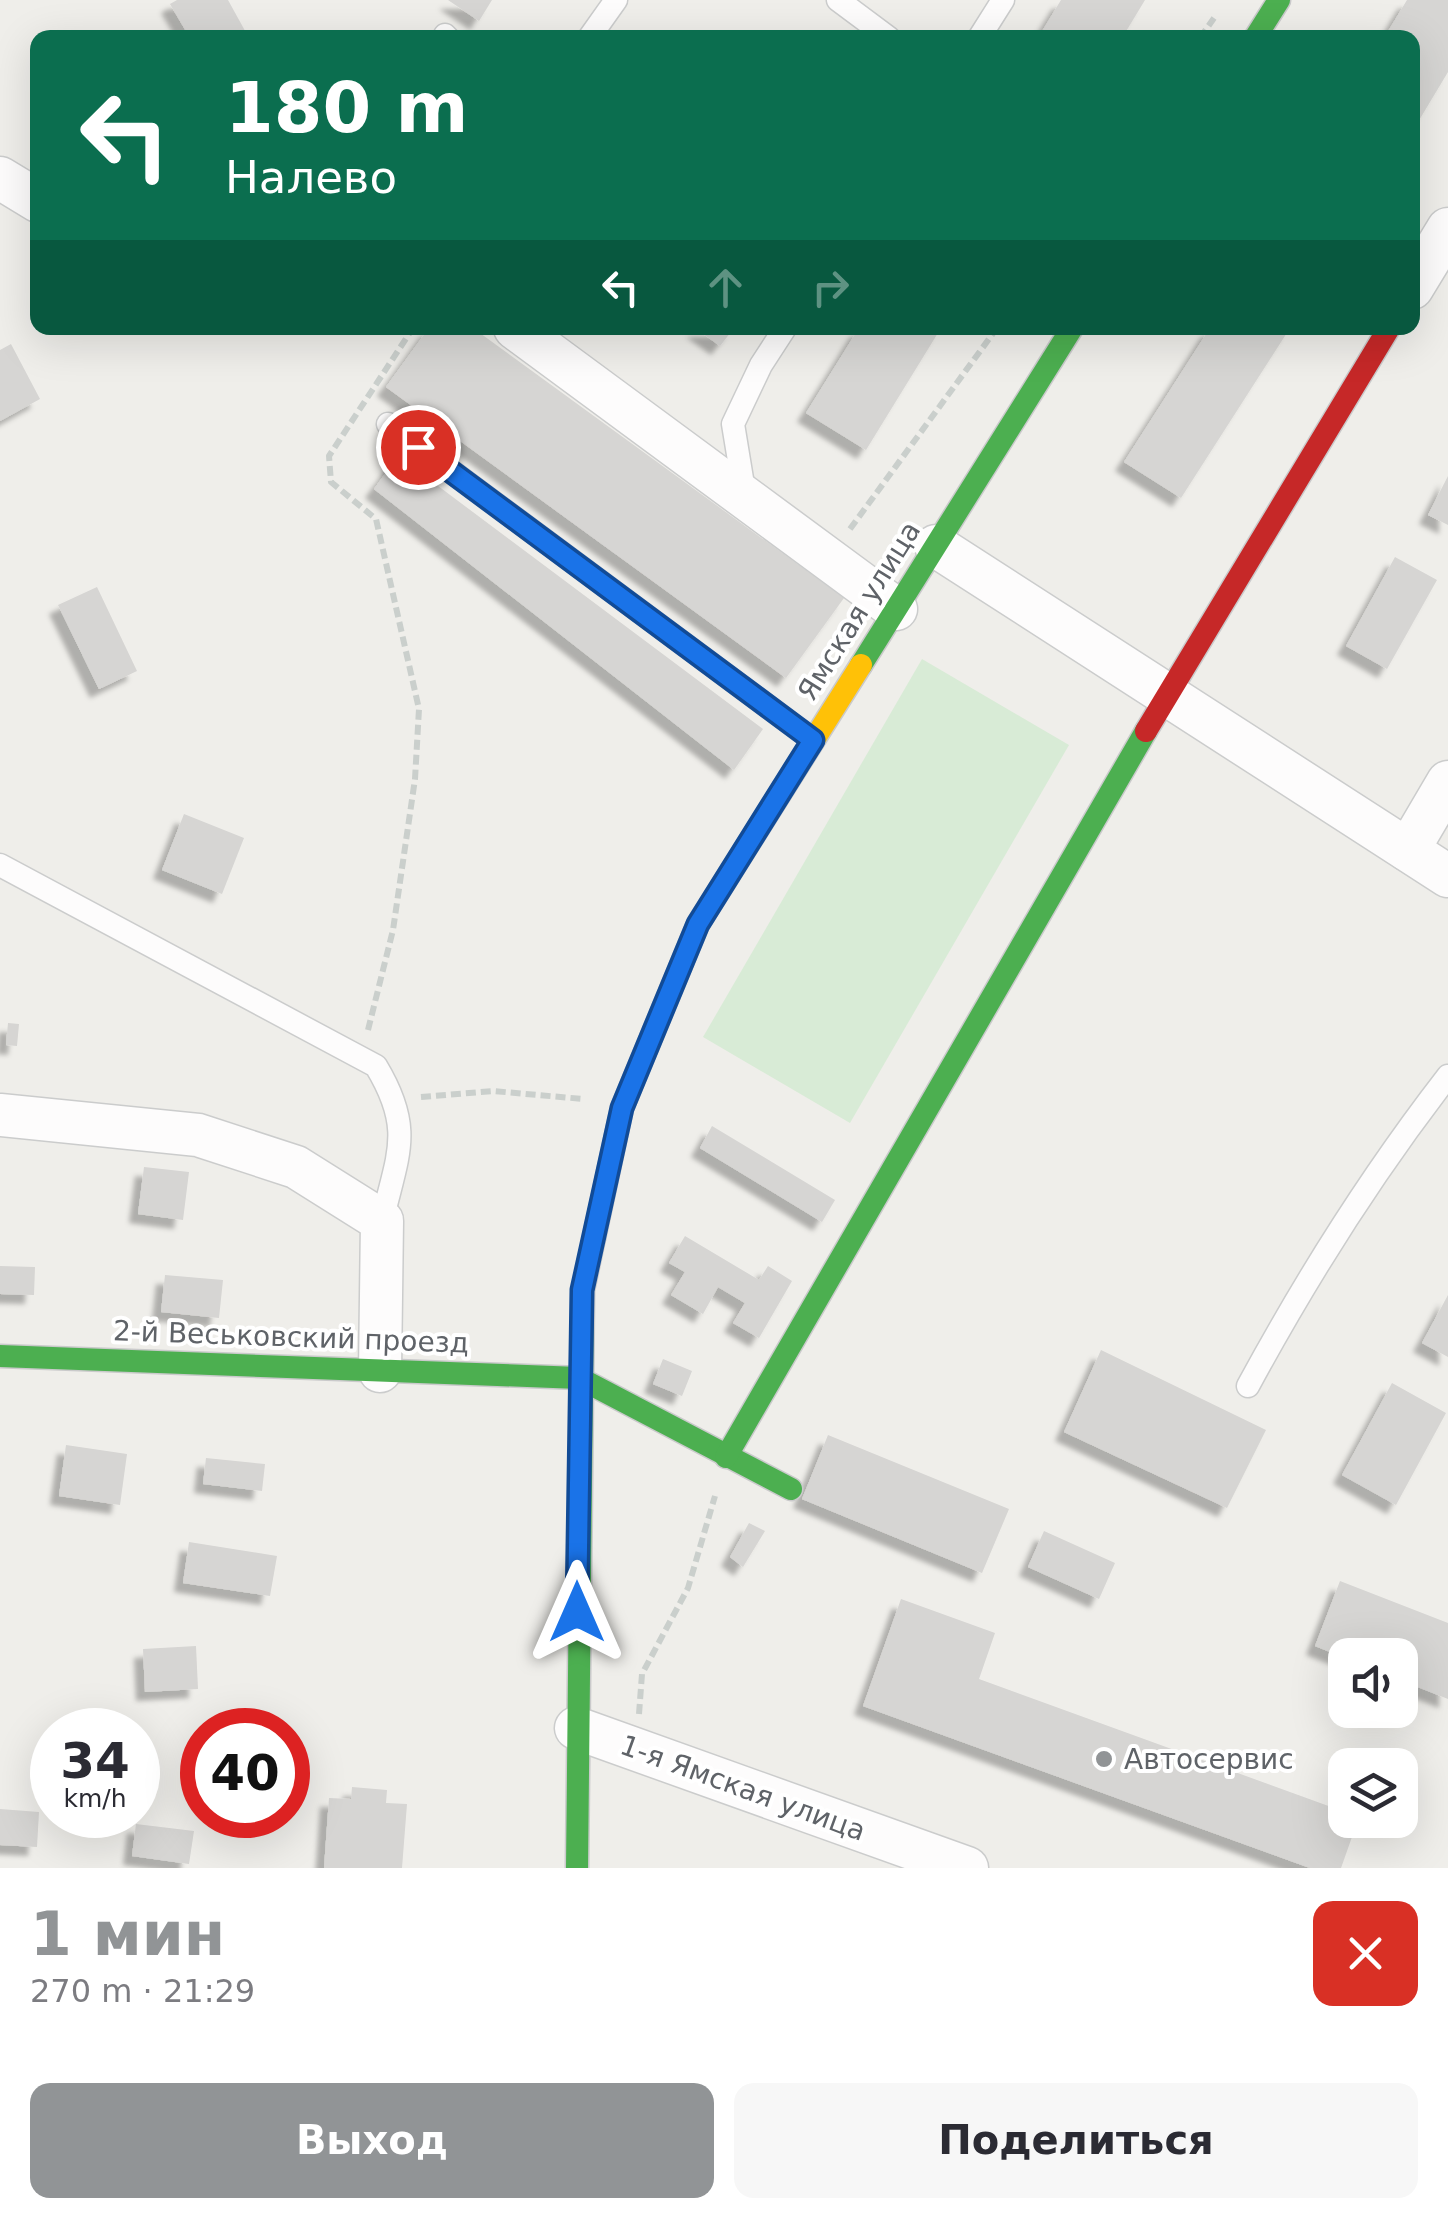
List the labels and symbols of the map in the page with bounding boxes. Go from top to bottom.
pin [376,405,461,490]
street label: Ямская улица [791,515,927,707]
street label: 2-й Веськовский проезд [112,1314,470,1360]
position arrow [525,1560,629,1664]
speed limit sign: 40 [180,1708,310,1838]
street label: 1-я Ямская улица [616,1728,870,1848]
place label: Автосервис [1124,1743,1294,1776]
marker: Автосервис [1093,1748,1115,1770]

